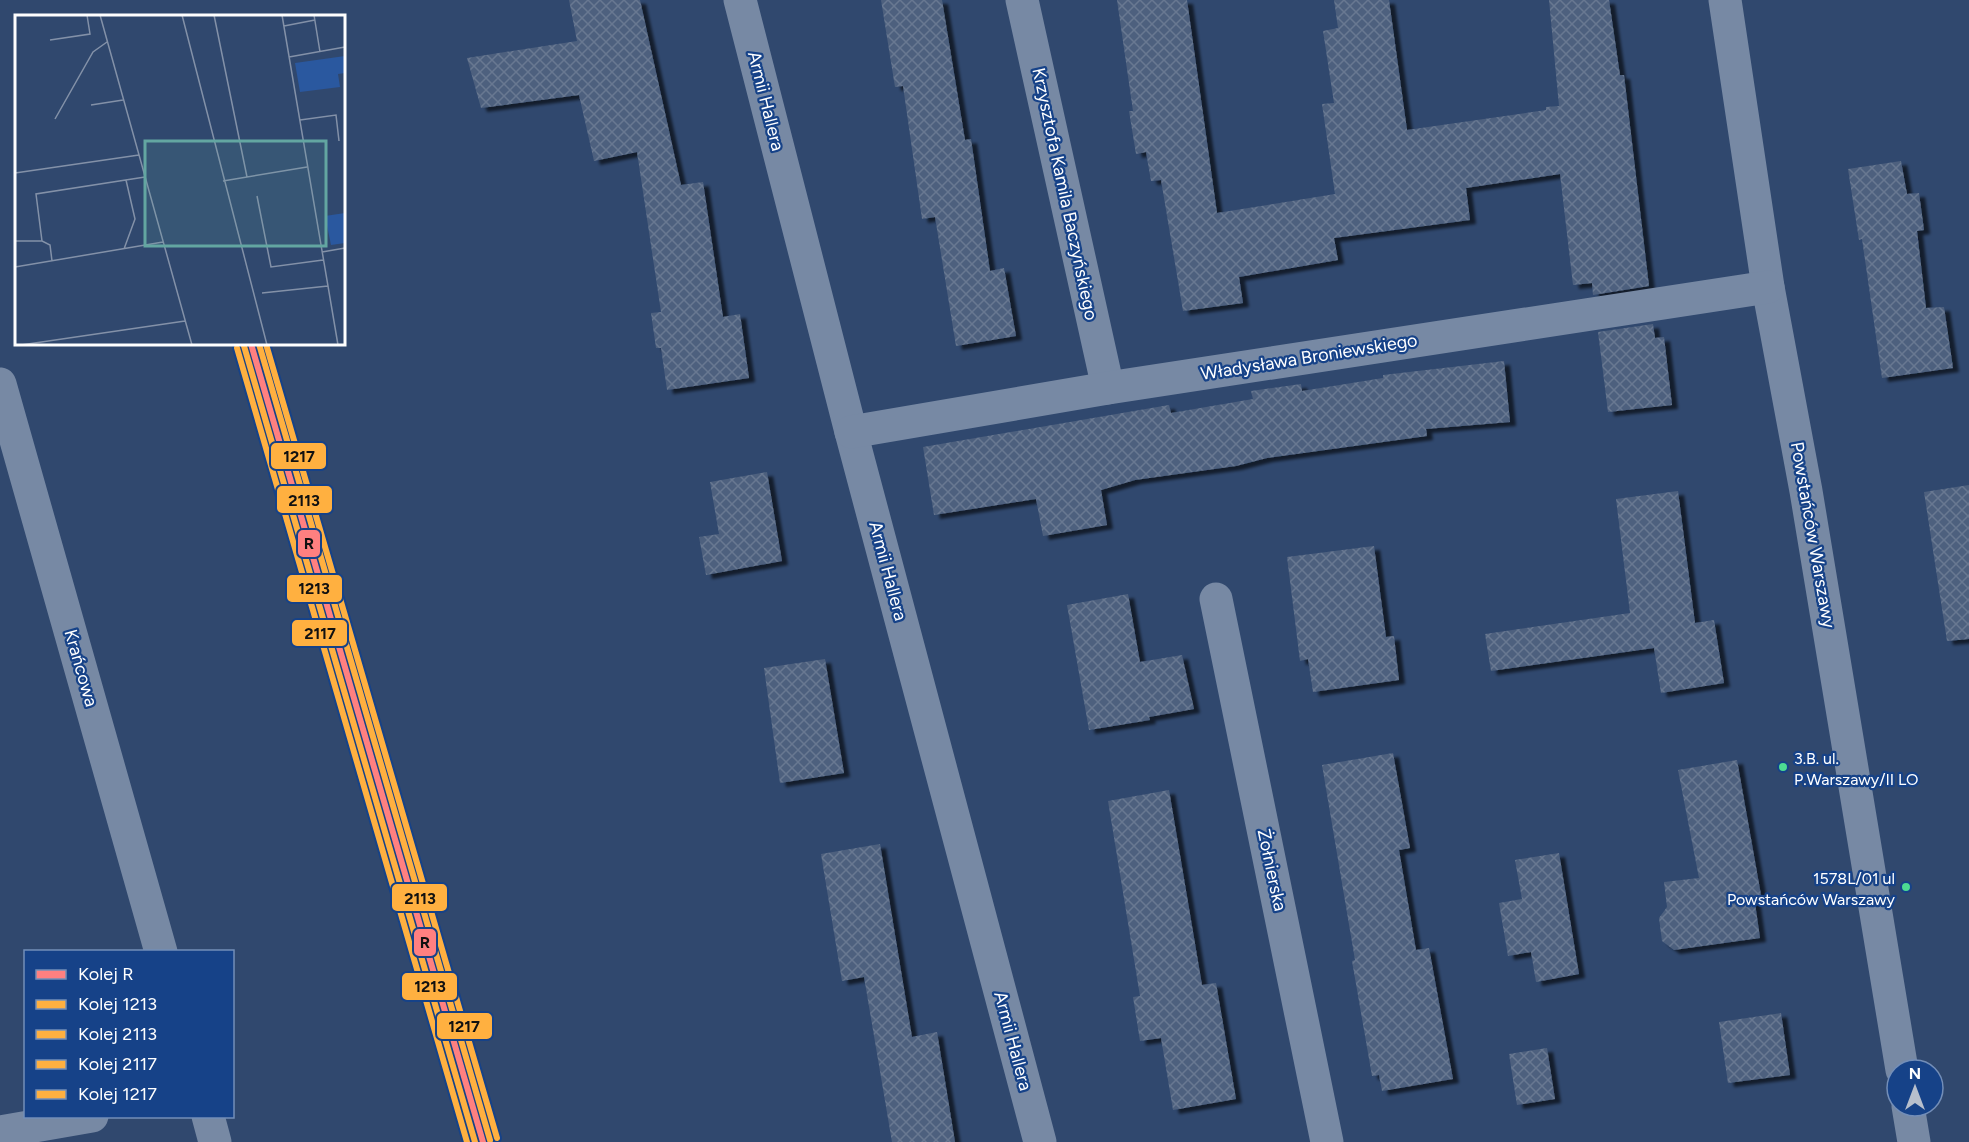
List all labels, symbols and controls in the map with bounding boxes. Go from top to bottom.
inset map [15,15,345,345]
street label: Armii Hallera [743,49,789,153]
street label: Krzysztofa Kamila Baczyńskiego [1027,66,1103,322]
street label: Władysława Broniewskiego [1199,329,1419,385]
street label: Powstańców Warszawy [1786,440,1840,631]
line badge: 1217 [270,442,327,470]
text: 1217 [283,447,315,466]
line badge: 2113 [276,485,333,514]
text: 2113 [288,491,320,510]
street label: Armii Hallera [864,519,912,623]
line badge: R [297,529,321,558]
text: R [304,534,314,553]
line badge: 1213 [286,574,343,603]
text: 1213 [298,579,330,598]
line badge: 2117 [291,619,348,647]
text: 2117 [304,624,336,643]
street label: Krańcowa [59,627,103,709]
place label: 3.B. ul. P.Warszawy/II LO [1794,749,1918,789]
marker: 3.B. ul. P.Warszawy/II LO [1777,761,1789,773]
street label: Żołnierska [1253,827,1291,913]
place label: 1578L/01 ul Powstańców Warszawy [1727,869,1896,909]
marker: 1578L/01 ul Powstańców Warszawy [1900,881,1912,893]
line badge: 2113 [391,883,448,912]
text: 2113 [404,889,436,908]
line badge: R [413,928,437,957]
text: R [420,933,430,952]
legend [24,950,234,1118]
text: Kolej R [78,963,134,985]
line badge: 1213 [401,972,458,1001]
text: 1213 [414,977,446,996]
street label: Armii Hallera [989,989,1037,1093]
text: Kolej 1213 [78,993,157,1015]
line badge: 1217 [436,1012,493,1040]
text: 1217 [448,1017,480,1036]
text: Kolej 2113 [78,1023,157,1045]
text: Kolej 2117 [78,1053,157,1075]
north arrow [1885,1058,1945,1118]
text: N [1909,1064,1921,1083]
text: Kolej 1217 [78,1083,157,1105]

